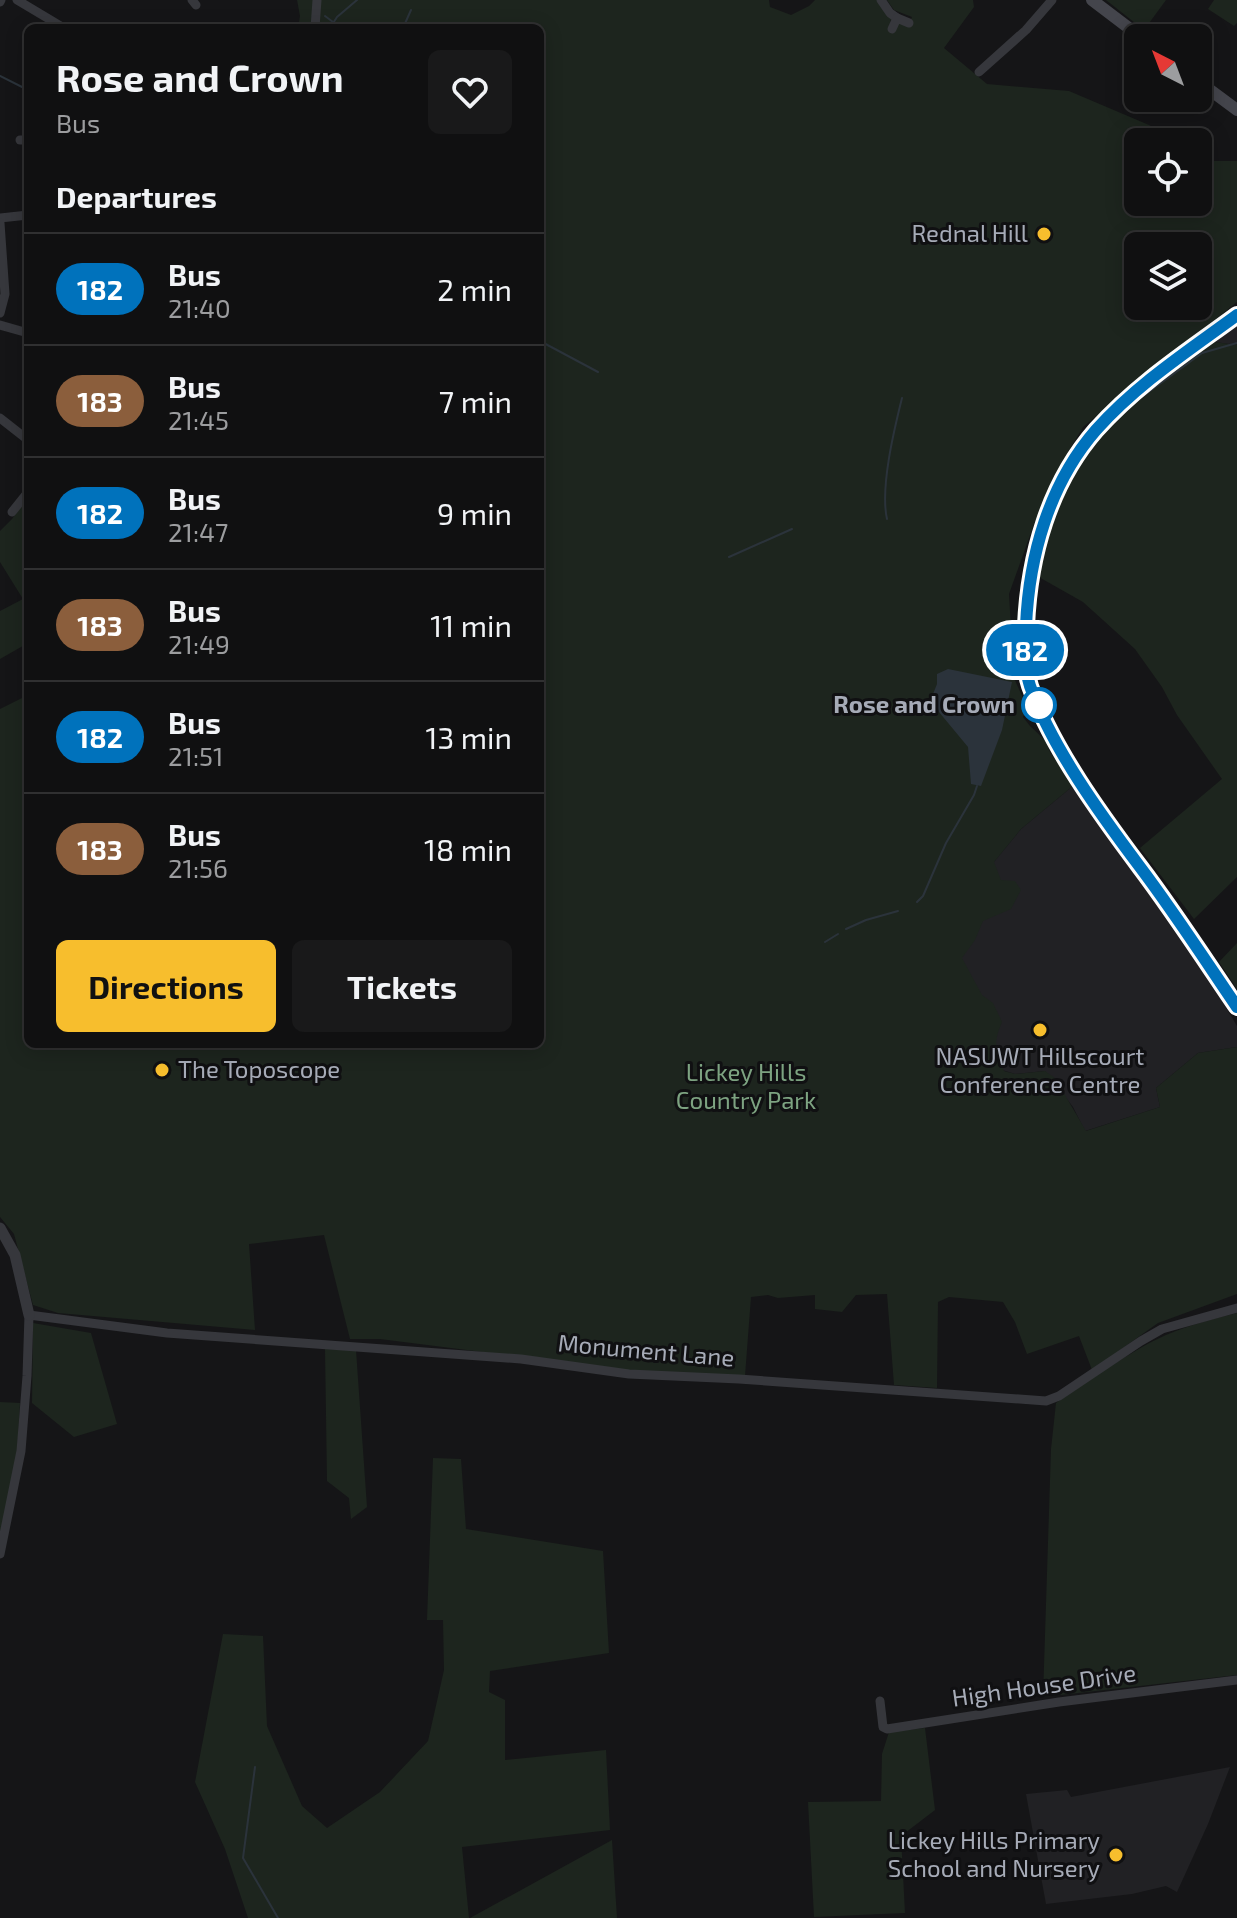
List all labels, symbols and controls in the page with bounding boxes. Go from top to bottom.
north arrow [1124,24,1212,112]
map controls [1124,24,1212,320]
button: heart [428,50,512,134]
text: Rose and Crown [56,54,344,100]
text: Bus [56,107,100,138]
button: locate [1124,128,1212,216]
text: Departures [56,178,217,214]
place label: Rednal Hill [911,218,1028,247]
marker: Rednal Hill [1035,225,1053,243]
button: layers [1124,232,1212,320]
text: Bus [168,256,221,292]
text: 2 min [437,271,512,307]
text: 182 [77,272,123,306]
text: 21:40 [168,292,231,323]
text: Bus [168,368,221,404]
text: 7 min [439,383,512,419]
text: 183 [77,384,123,418]
text: 21:45 [168,404,229,435]
text: Bus [168,480,221,516]
text: 9 min [437,495,512,531]
text: 182 [77,496,123,530]
text: 21:47 [168,516,228,547]
text: Bus [168,592,221,628]
text: 11 min [430,607,512,643]
text: 183 [77,608,123,642]
line badge: 182 [979,624,1071,676]
text: 21:49 [168,628,230,659]
text: 182 [1002,633,1048,667]
marker: Rose and Crown [1022,688,1056,722]
place label: Rose and Crown [833,689,1015,718]
text: Bus [168,704,221,740]
text: 13 min [426,719,512,755]
text: 182 [77,720,123,754]
text: 21:51 [168,740,223,771]
text: Bus [168,816,221,852]
text: 18 min [424,831,512,867]
text: 183 [77,832,123,866]
text: 21:56 [168,852,228,883]
button: Directions [56,940,276,1032]
button: Tickets [292,940,512,1032]
marker: NASUWT Hillscourt Conference Centre [1031,1021,1049,1039]
place label: NASUWT Hillscourt Conference Centre [936,1041,1144,1098]
place label: The Toposcope [178,1054,340,1083]
park label: Lickey Hills Country Park [676,1057,816,1114]
marker: The Toposcope [153,1061,171,1079]
street label: Monument Lane [557,1327,736,1372]
street label: High House Drive [950,1657,1138,1712]
place label: Lickey Hills Primary School and Nursery [888,1825,1100,1882]
marker: Lickey Hills Primary School and Nursery [1107,1846,1125,1864]

